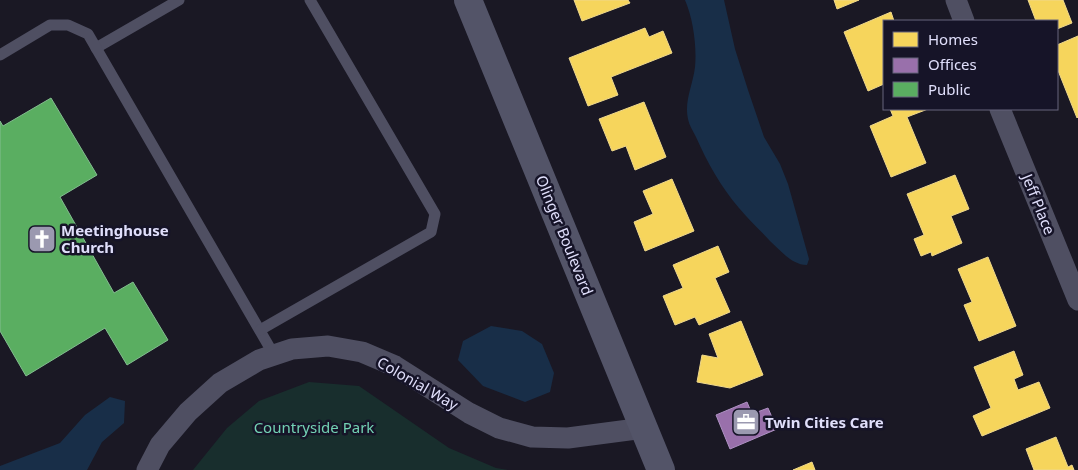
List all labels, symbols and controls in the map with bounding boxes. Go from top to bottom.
legend [883,20,1058,110]
text: Homes [928,29,978,49]
text: Offices [928,54,977,74]
text: Public [928,79,971,99]
street label: Jeff Place [1017,169,1060,237]
street label: Olinger Boulevard [532,172,598,298]
place label: Meetinghouse Church [61,220,169,257]
church icon: Meetinghouse Church [27,224,57,254]
street label: Colonial Way [374,352,463,414]
office icon: Twin Cities Care [731,407,761,437]
place label: Twin Cities Care [765,412,884,432]
park label: Countryside Park [254,417,374,437]

